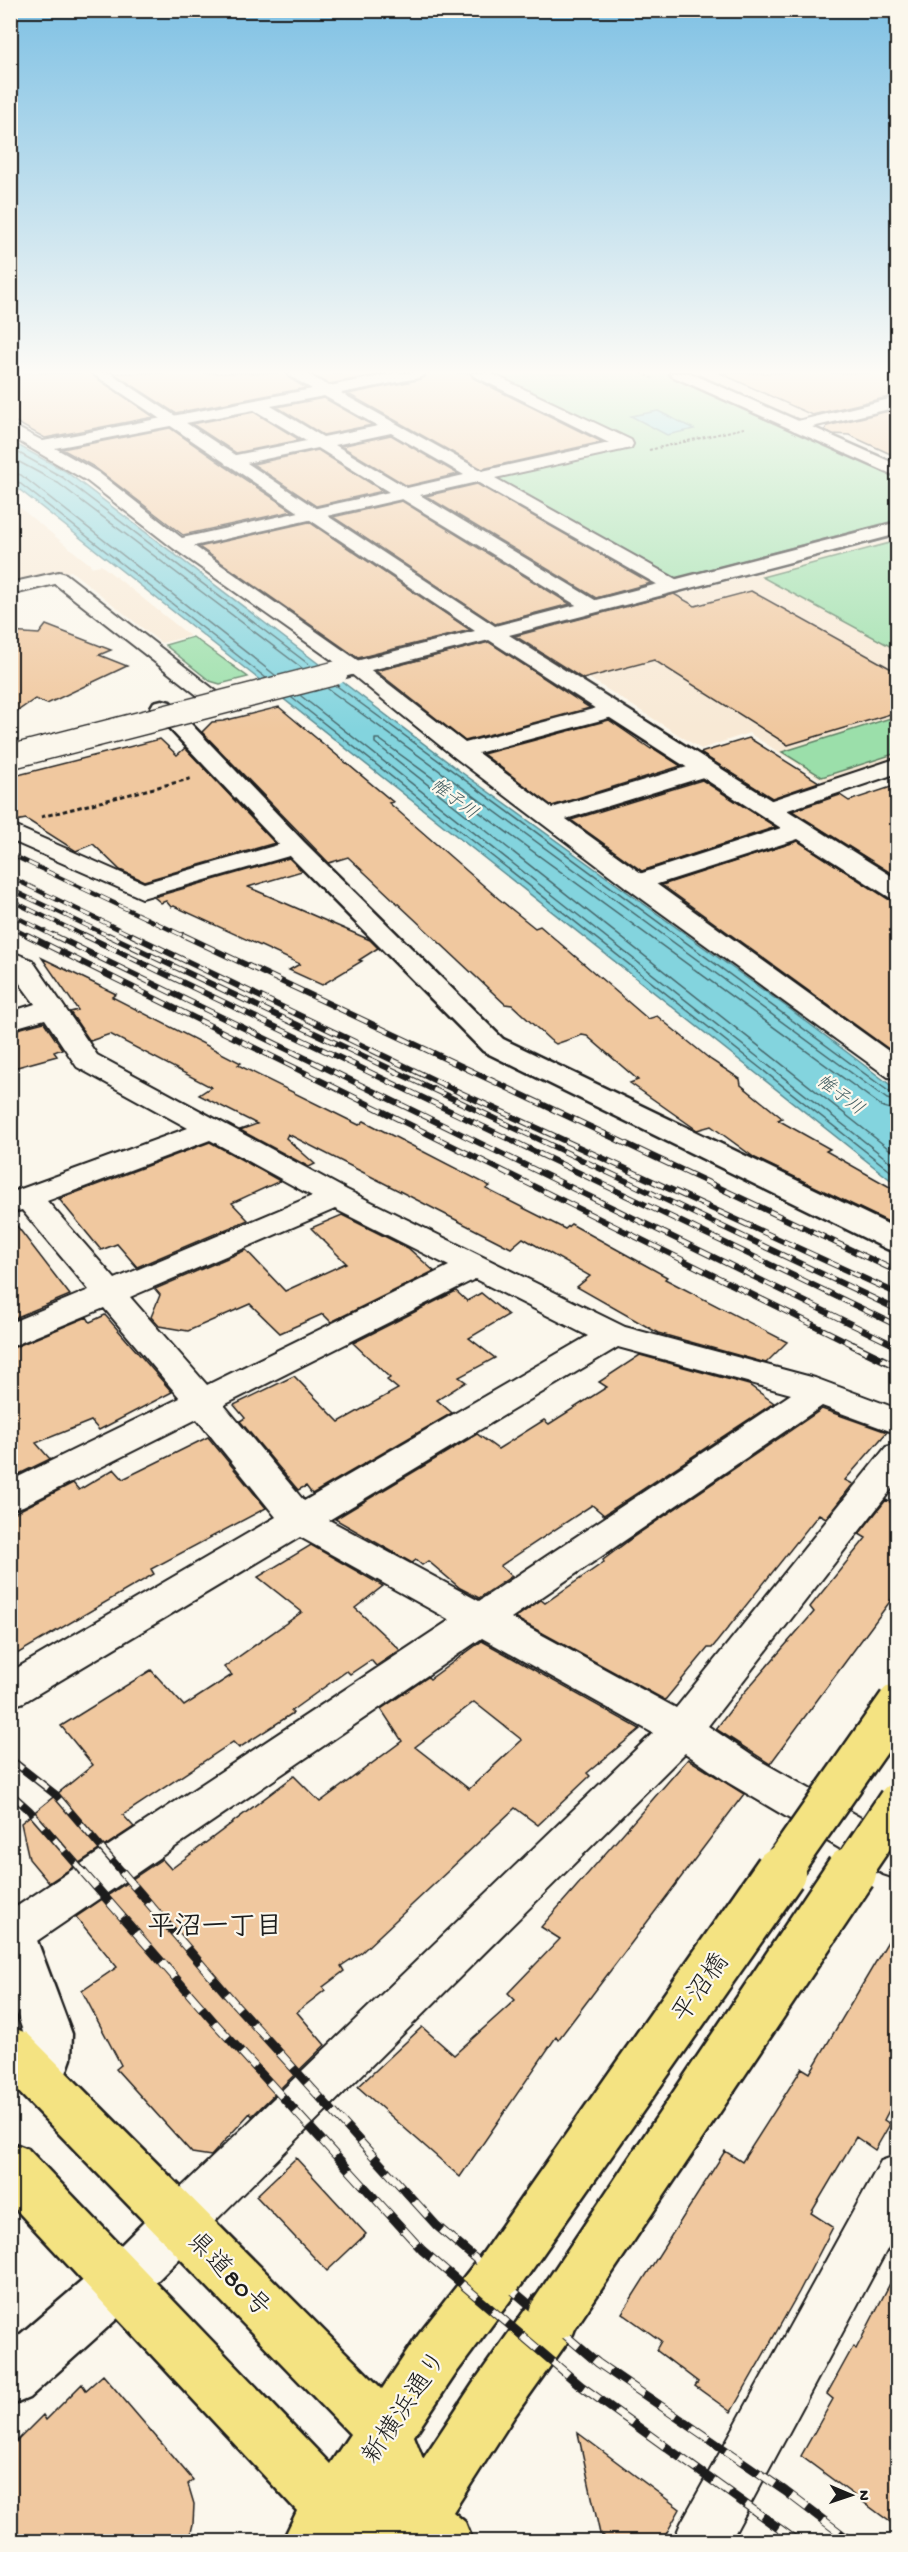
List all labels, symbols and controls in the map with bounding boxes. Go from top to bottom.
water label: 帷子川 [426,775,482,825]
water label: 帷子川 [812,1071,868,1121]
district label: 平沼一丁目 [148,1912,283,1945]
street label: 平沼橋 [667,1948,738,2030]
street label: 県道80号 [178,2226,276,2325]
street label: 新横浜通り [357,2345,456,2471]
north arrow [821,2465,881,2525]
text: N [853,2490,872,2502]

